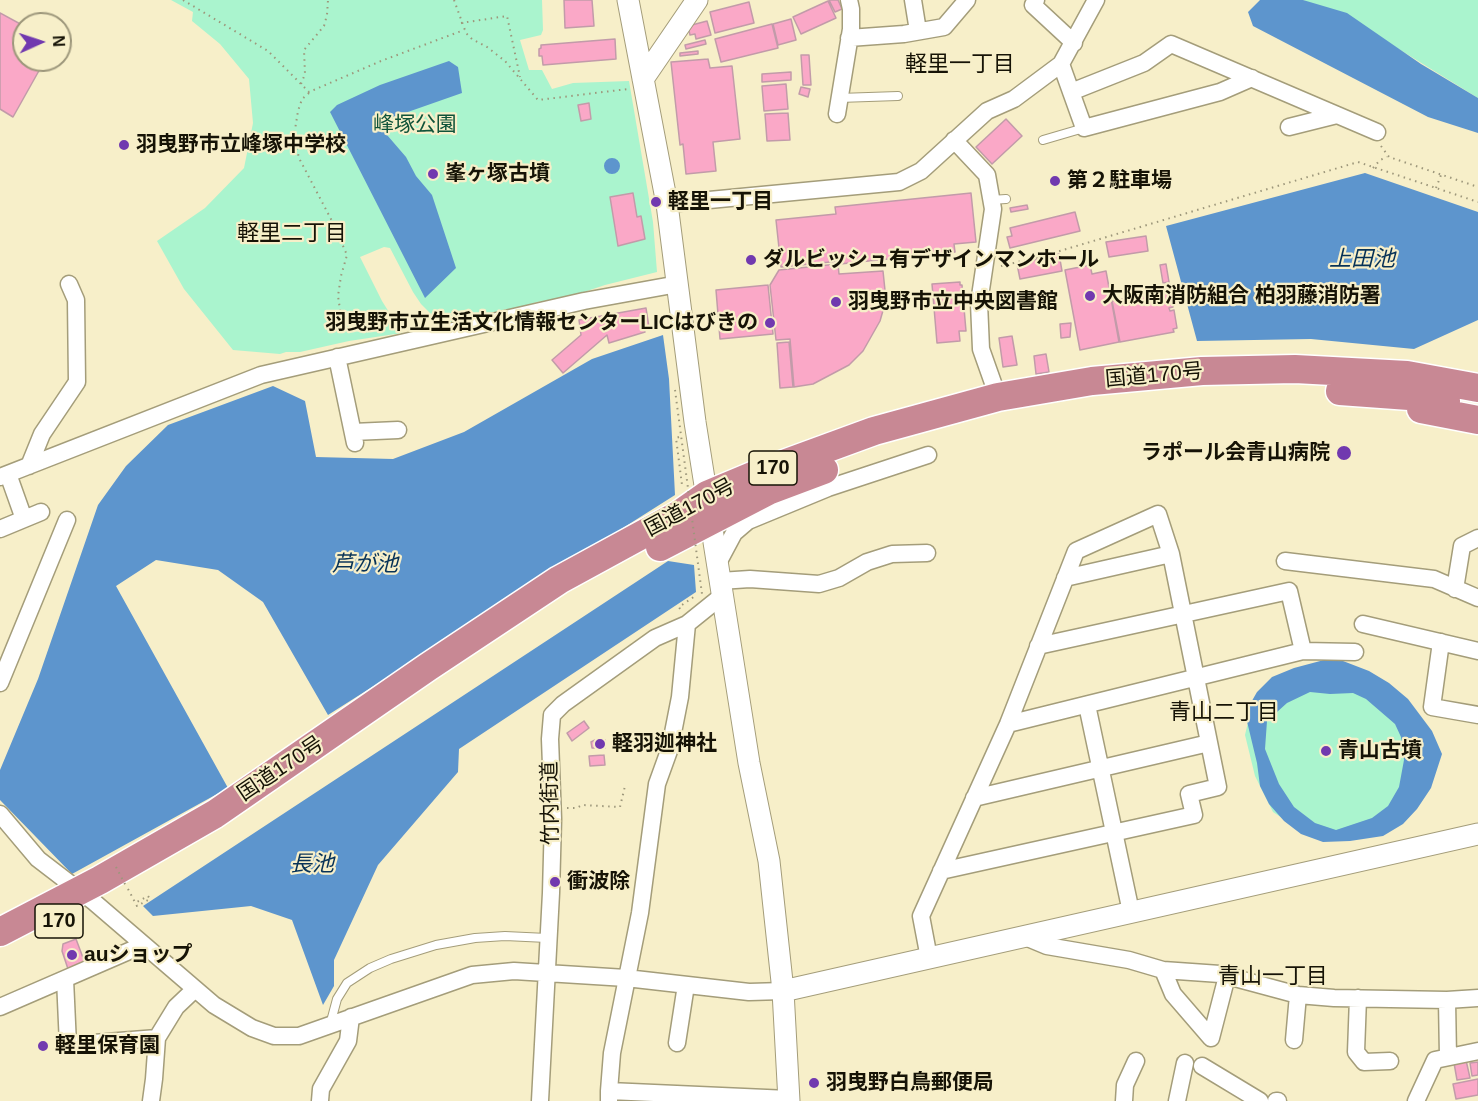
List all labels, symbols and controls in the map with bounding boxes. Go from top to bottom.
north arrow [12,12,72,72]
text: N [50,35,67,47]
district label: 軽里一丁目 [905,52,1015,78]
park label: 峰塚公園 [373,112,457,138]
place label: 羽曳野市立峰塚中学校 [136,132,346,158]
marker: 羽曳野市立峰塚中学校 [117,138,131,152]
place label: 峯ヶ塚古墳 [445,161,550,187]
marker: 峯ヶ塚古墳 [426,167,440,181]
place label: 第２駐車場 [1067,168,1172,194]
marker: 第２駐車場 [1048,174,1062,188]
place label: 軽里一丁目 [668,189,773,215]
marker: 軽里一丁目 [649,195,663,209]
district label: 軽里二丁目 [237,221,347,247]
place label: ダルビッシュ有デザインマンホール [763,247,1099,273]
water label: 上田池 [1329,247,1395,273]
marker: ダルビッシュ有デザインマンホール [744,253,758,267]
place label: 大阪南消防組合 柏羽藤消防署 [1102,283,1381,309]
place label: 羽曳野市立中央図書館 [848,289,1058,315]
marker: 大阪南消防組合 柏羽藤消防署 [1083,289,1097,303]
marker: 羽曳野市立中央図書館 [829,295,843,309]
place label: 羽曳野市立生活文化情報センターLICはびきの [325,310,758,336]
marker: 羽曳野市立生活文化情報センターLICはびきの [763,316,777,330]
street label: 国道170号 [1104,359,1204,393]
place label: ラポール会青山病院 [1141,440,1330,466]
marker: ラポール会青山病院 [1335,444,1353,462]
road number: 170 [749,451,797,485]
street label: 国道170号 [641,474,739,542]
water label: 芦が池 [332,552,398,578]
district label: 青山二丁目 [1169,700,1279,726]
street label: 国道170号 [233,731,329,807]
place label: 軽羽迦神社 [612,731,717,757]
marker: 軽羽迦神社 [593,737,607,751]
place label: 青山古墳 [1338,738,1422,764]
marker: 青山古墳 [1319,744,1333,758]
street label: 竹内街道 [538,761,564,845]
water label: 長池 [290,852,334,878]
place label: 衝波除 [567,869,630,895]
marker: 衝波除 [548,875,562,889]
road number: 170 [35,904,83,938]
place label: auショップ [84,942,193,968]
marker: auショップ [65,948,79,962]
district label: 青山一丁目 [1218,964,1328,990]
place label: 軽里保育園 [55,1033,160,1059]
marker: 軽里保育園 [36,1039,50,1053]
place label: 羽曳野白鳥郵便局 [826,1070,994,1096]
marker: 羽曳野白鳥郵便局 [807,1076,821,1090]

